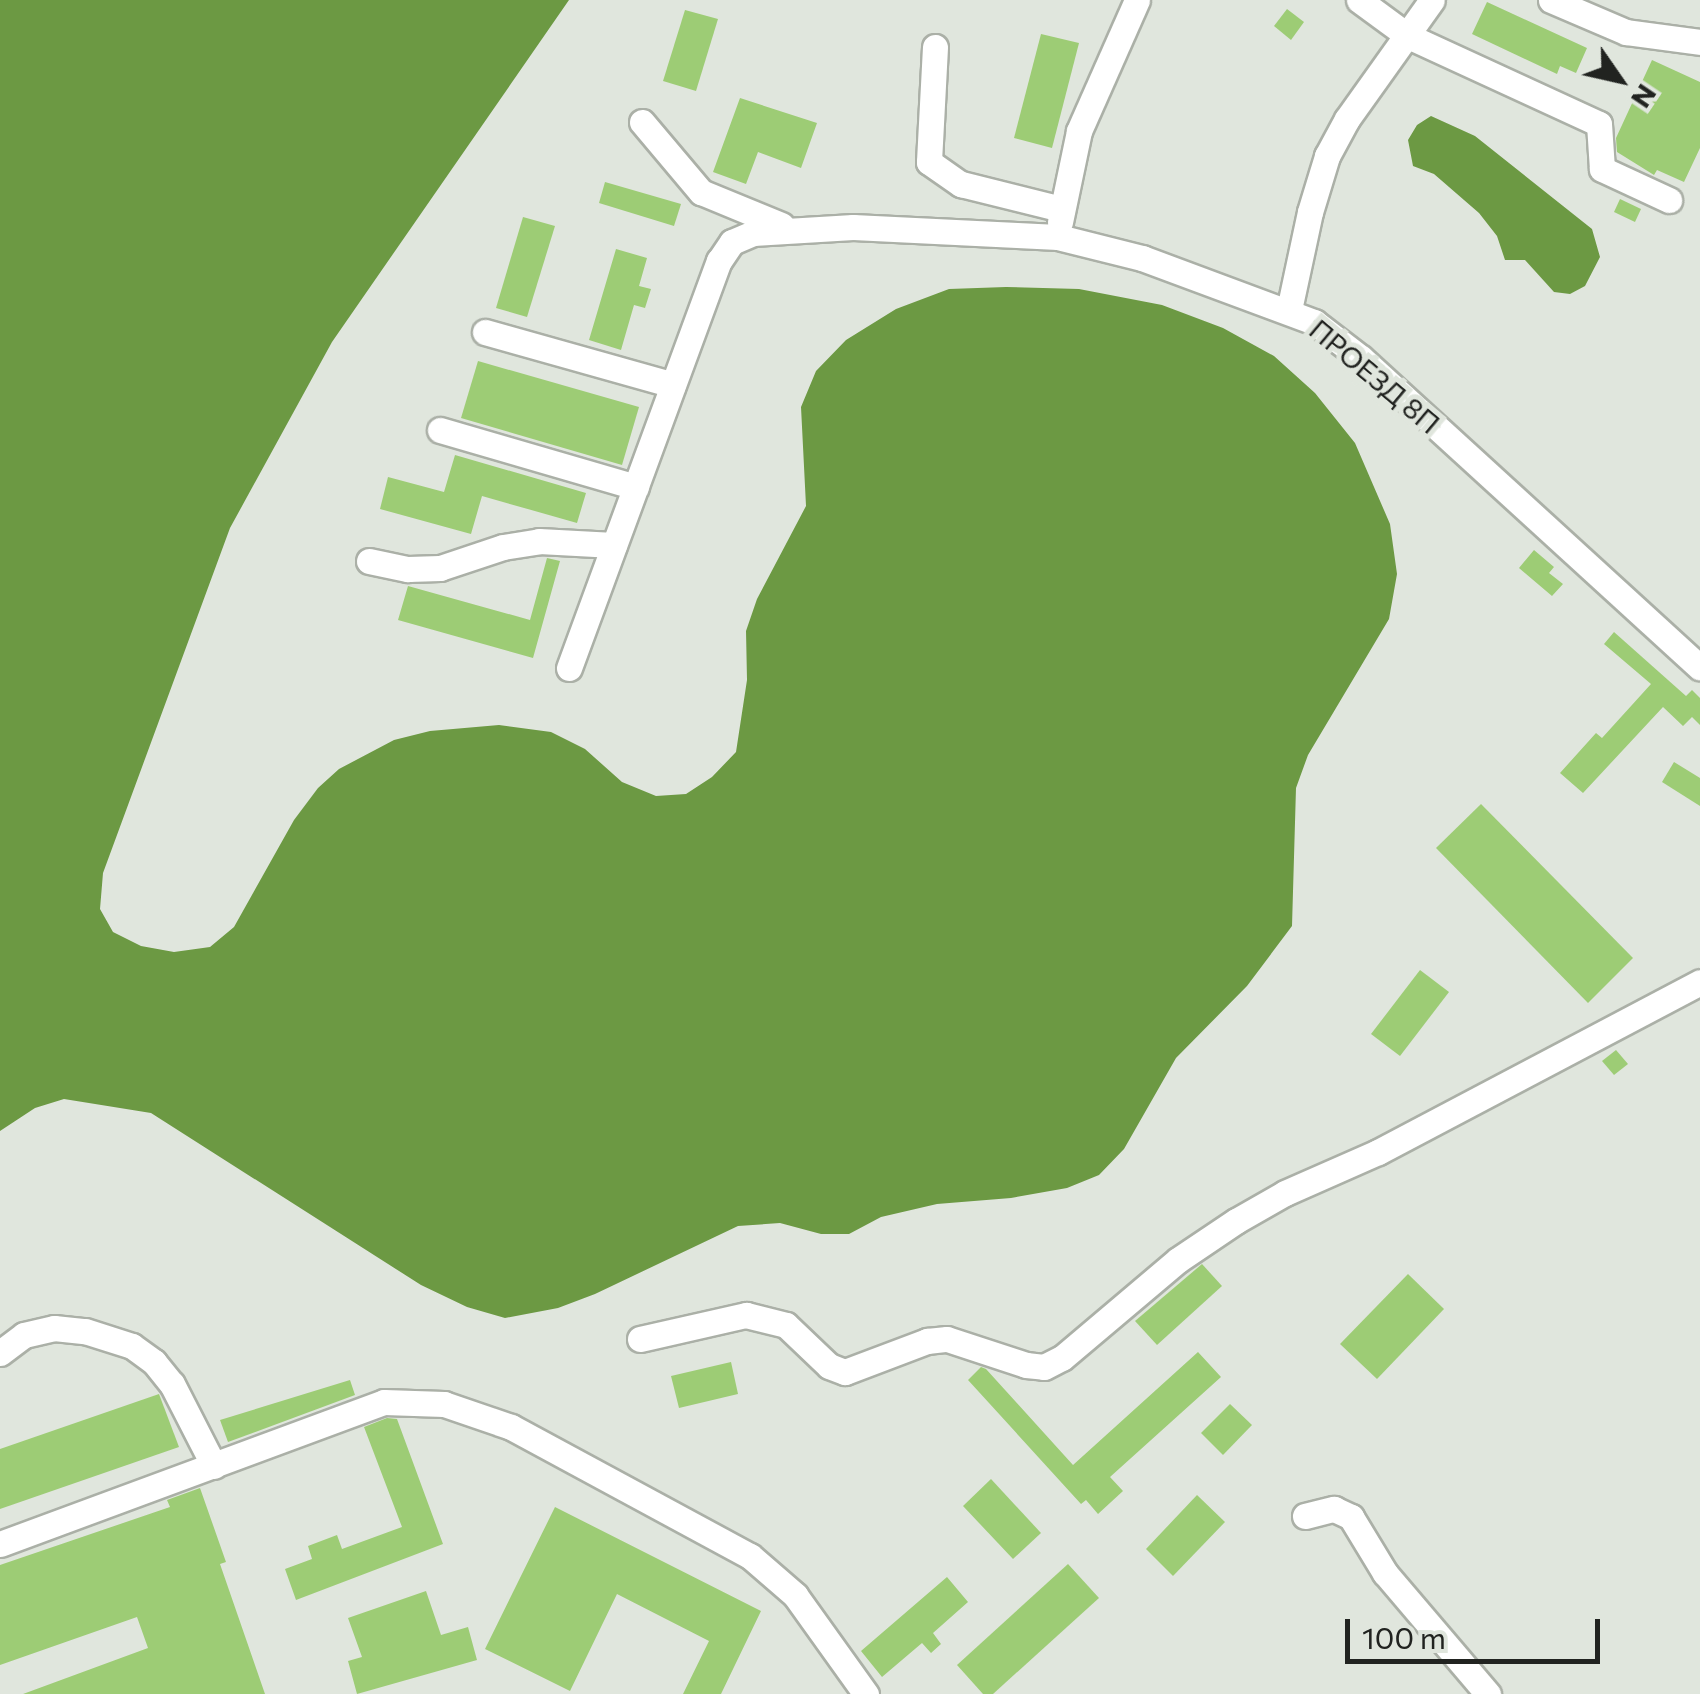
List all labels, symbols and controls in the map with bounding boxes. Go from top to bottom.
north arrow [1570,30,1670,130]
text: N [1625,79,1665,115]
street label: ПРОЕЗД 8П [1303,312,1447,440]
scale bar [1350,1599,1605,1661]
text: 100 m [1362,1618,1446,1655]

